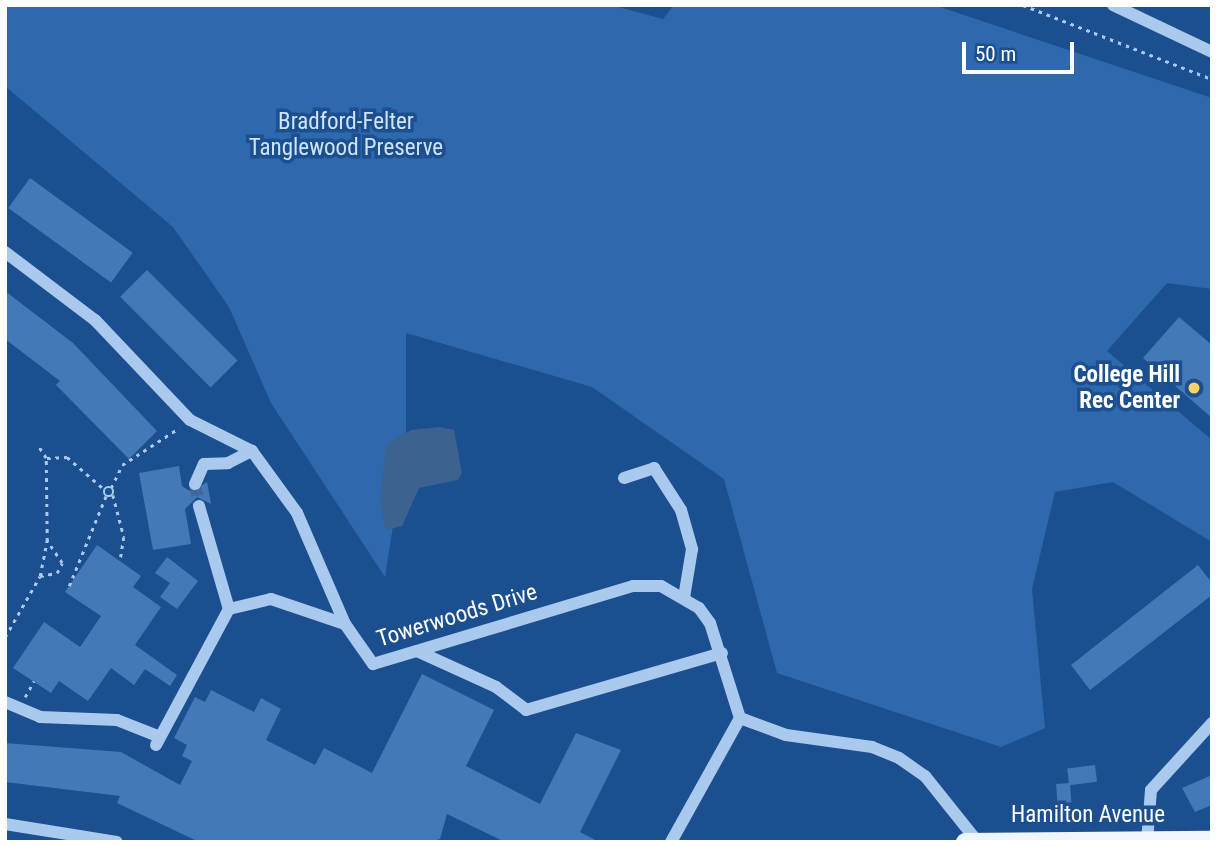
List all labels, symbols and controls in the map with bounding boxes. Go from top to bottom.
scale bar [965,28,1077,72]
text: 50 m [975,42,1016,66]
park label: Bradford-Felter Tanglewood Preserve [249,108,443,162]
place label: College Hill Rec Center [1073,361,1180,415]
marker: College Hill Rec Center [1186,380,1202,396]
street label: Towerwoods Drive [373,578,541,654]
street label: Hamilton Avenue [1011,801,1165,829]

